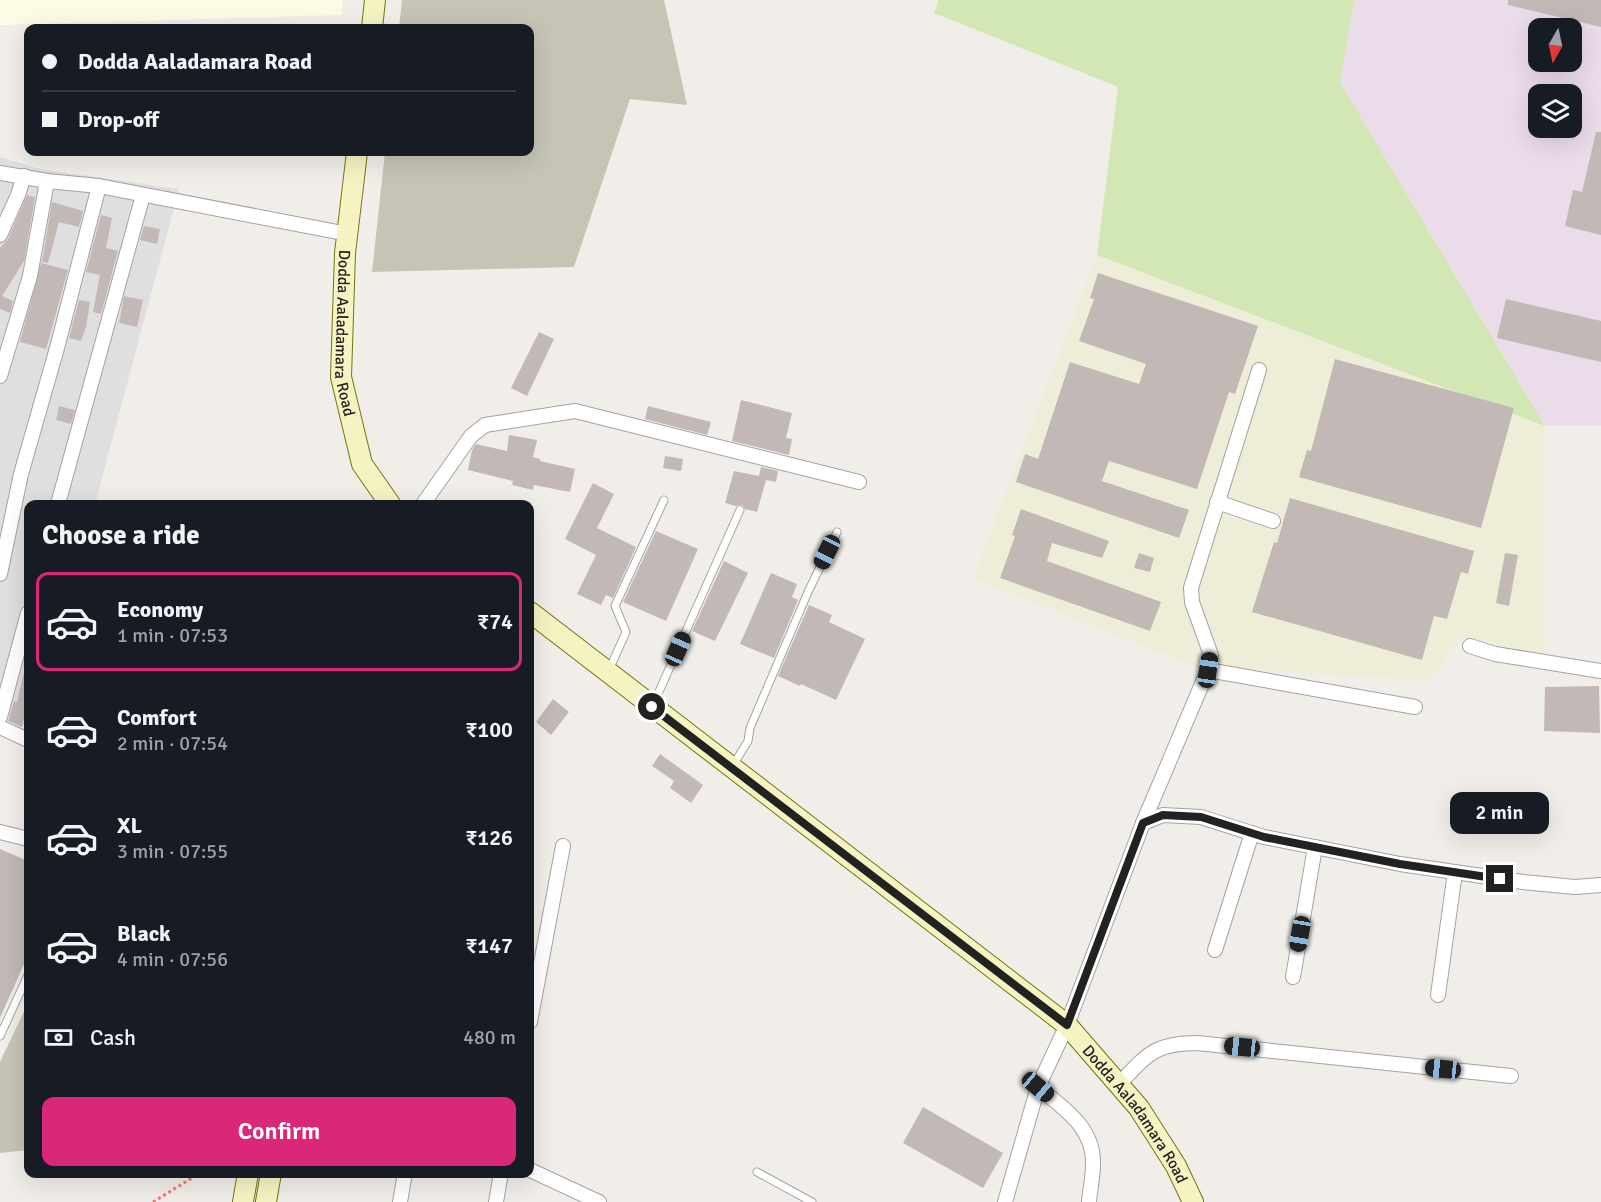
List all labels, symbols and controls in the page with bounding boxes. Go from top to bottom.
north arrow [1528,18,1582,72]
map controls [1528,18,1582,138]
text: Dodda Aaladamara Road [78,48,312,75]
button: layers [1528,84,1582,138]
text: Drop-off [78,106,159,133]
street label: Dodda Aaladamara Road [330,249,359,418]
text: Choose a ride [42,519,200,552]
car [811,532,843,572]
icon: car [45,595,99,649]
text: Economy [117,596,203,623]
text: ₹74 [477,608,513,635]
text: 1 min · 07:53 [117,623,228,648]
car [662,629,694,669]
car [1197,651,1219,689]
route start [638,693,665,720]
icon: car [45,703,99,757]
text: Comfort [117,704,197,731]
text: ₹100 [465,716,513,743]
text: 2 min · 07:54 [117,731,228,756]
callout: 2 min [1450,792,1550,834]
text: 2 min [1476,800,1523,825]
icon: car [45,811,99,865]
text: XL [117,812,142,839]
text: ₹126 [465,824,513,851]
text: 3 min · 07:55 [117,839,228,864]
route end [1486,865,1513,892]
car [1288,915,1312,953]
icon: car [45,919,99,973]
text: Black [117,920,171,947]
text: ₹147 [465,932,513,959]
text: 4 min · 07:56 [117,947,228,972]
icon: cash [42,1021,75,1054]
text: Cash [90,1024,136,1051]
text: 480 m [463,1025,516,1050]
car [1223,1036,1261,1058]
street label: Dodda Aaladamara Road [1078,1041,1192,1187]
car [1424,1058,1462,1080]
car [1018,1069,1058,1105]
button: Confirm [42,1097,516,1166]

